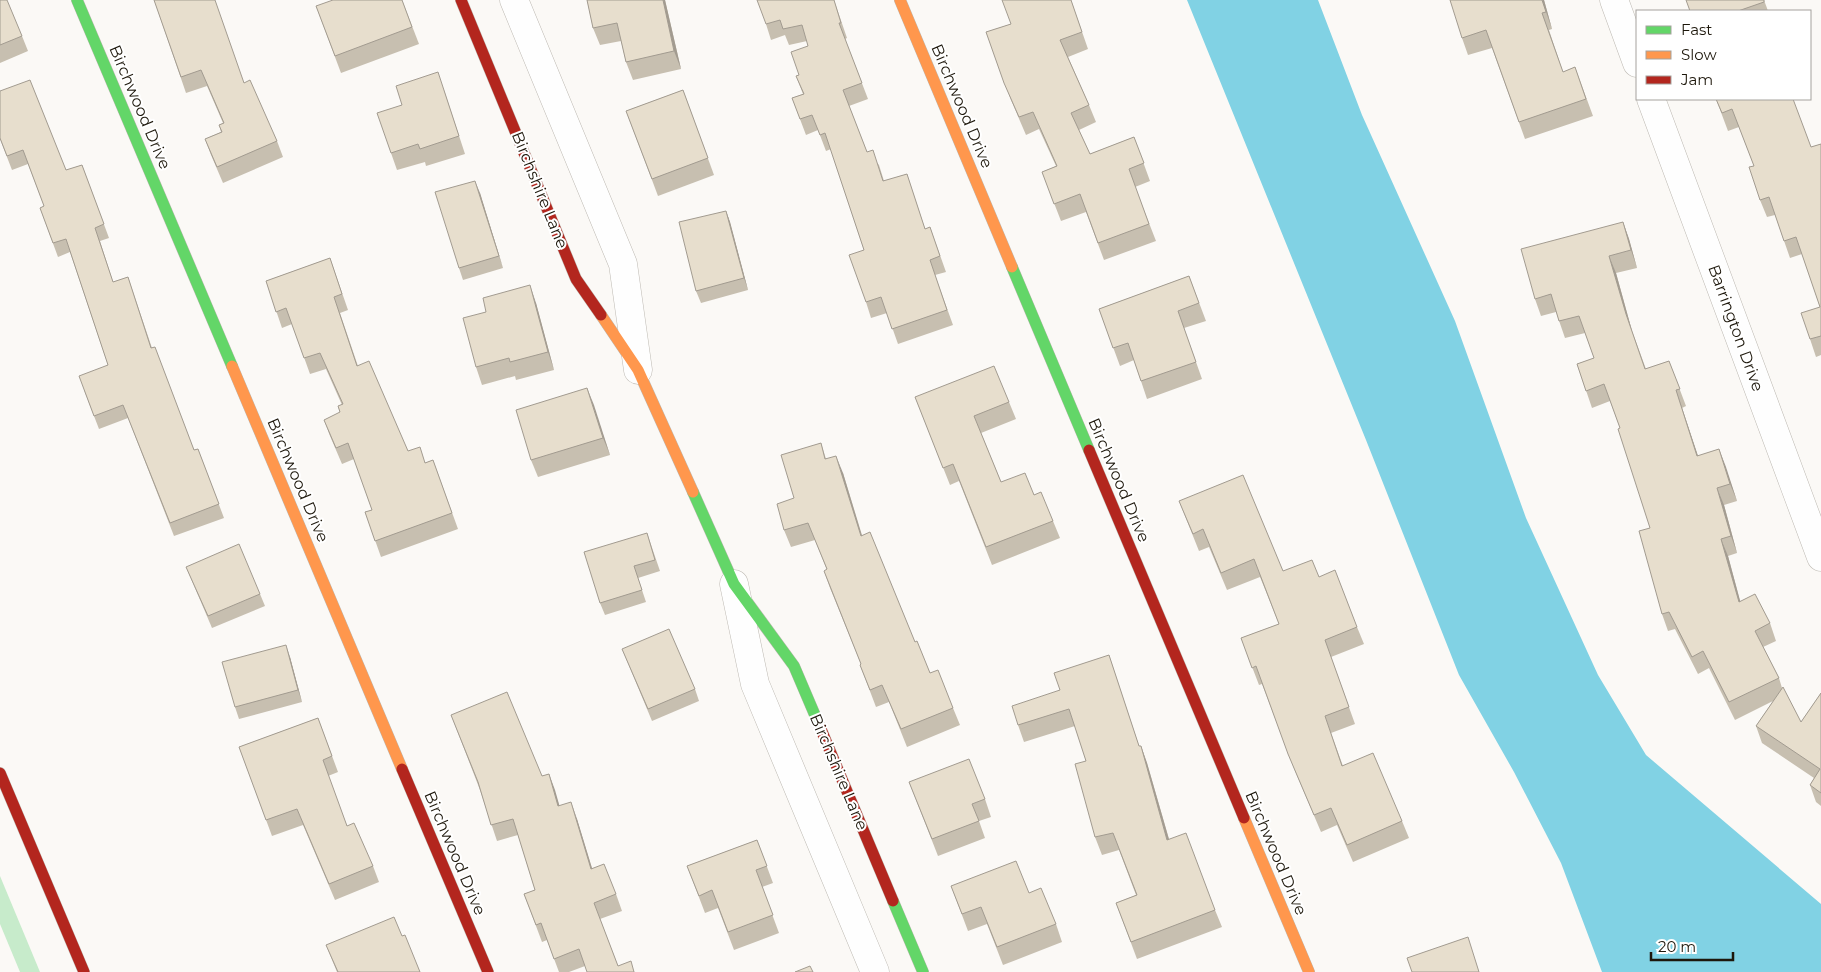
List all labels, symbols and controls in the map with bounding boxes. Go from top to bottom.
legend [1636,10,1811,100]
text: Fast [1681,20,1712,39]
street label: Birchwood Drive [927,41,997,171]
street label: Birchwood Drive [105,42,175,172]
text: Slow [1681,45,1717,64]
text: Jam [1680,70,1713,89]
street label: Birchshire Lane [508,129,572,251]
street label: Barrington Drive [1704,262,1768,394]
street label: Birchwood Drive [263,415,333,545]
street label: Birchwood Drive [1084,415,1154,545]
street label: Birchshire Lane [806,711,872,833]
street label: Birchwood Drive [420,788,490,918]
street label: Birchwood Drive [1241,788,1311,918]
scale bar [1651,930,1734,962]
text: 20 m [1658,937,1696,956]

